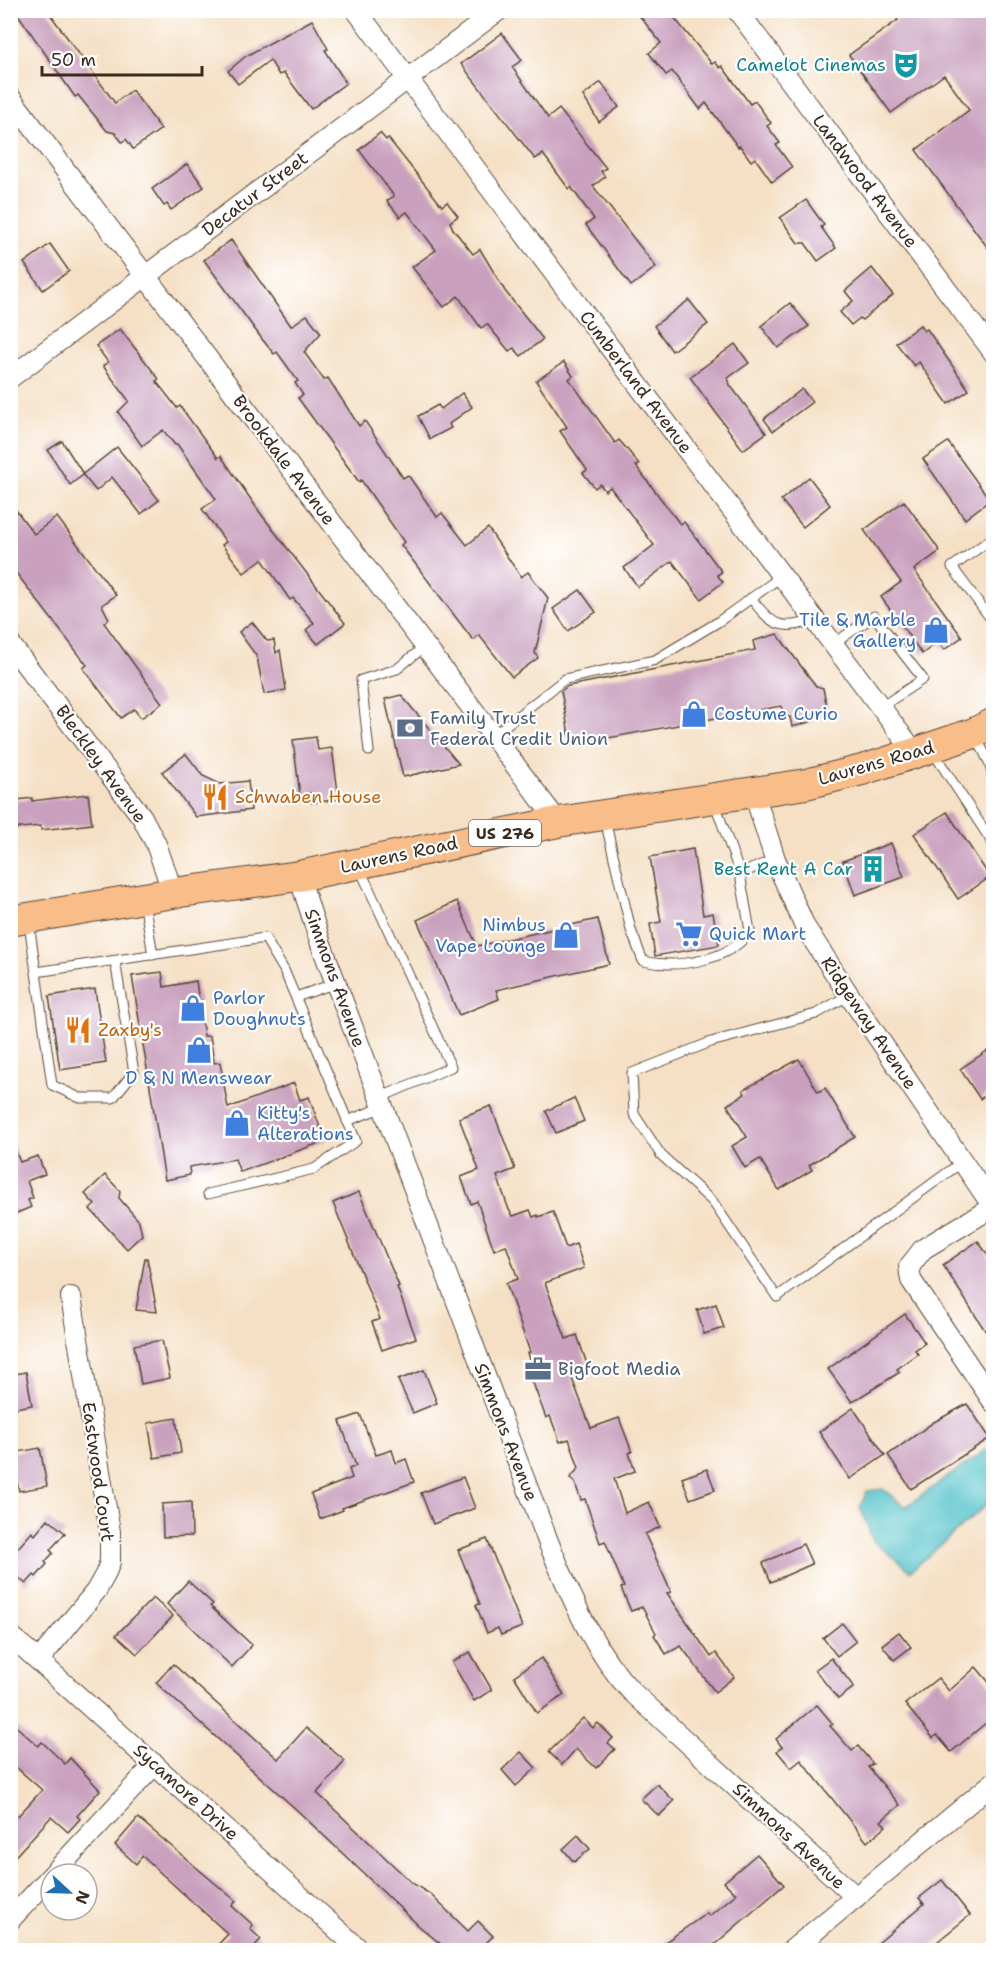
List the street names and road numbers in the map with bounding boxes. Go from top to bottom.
street label: Landwood Avenue [807,109,923,253]
street label: Decatur Street [197,146,313,242]
street label: Cumberland Avenue [574,306,698,458]
street label: Brookdale Avenue [227,390,341,530]
street label: Bleckley Avenue [50,700,152,828]
street label: Laurens Road [815,735,937,791]
road number: US 276 [469,820,541,846]
street label: Laurens Road [338,831,460,879]
street label: Simmons Avenue [299,905,371,1051]
street label: Ridgeway Avenue [816,952,922,1094]
street label: Simmons Avenue [469,1360,543,1504]
street label: Eastwood Court [76,1401,120,1544]
street label: Sycamore Drive [128,1738,244,1846]
street label: Simmons Avenue [727,1777,851,1895]

